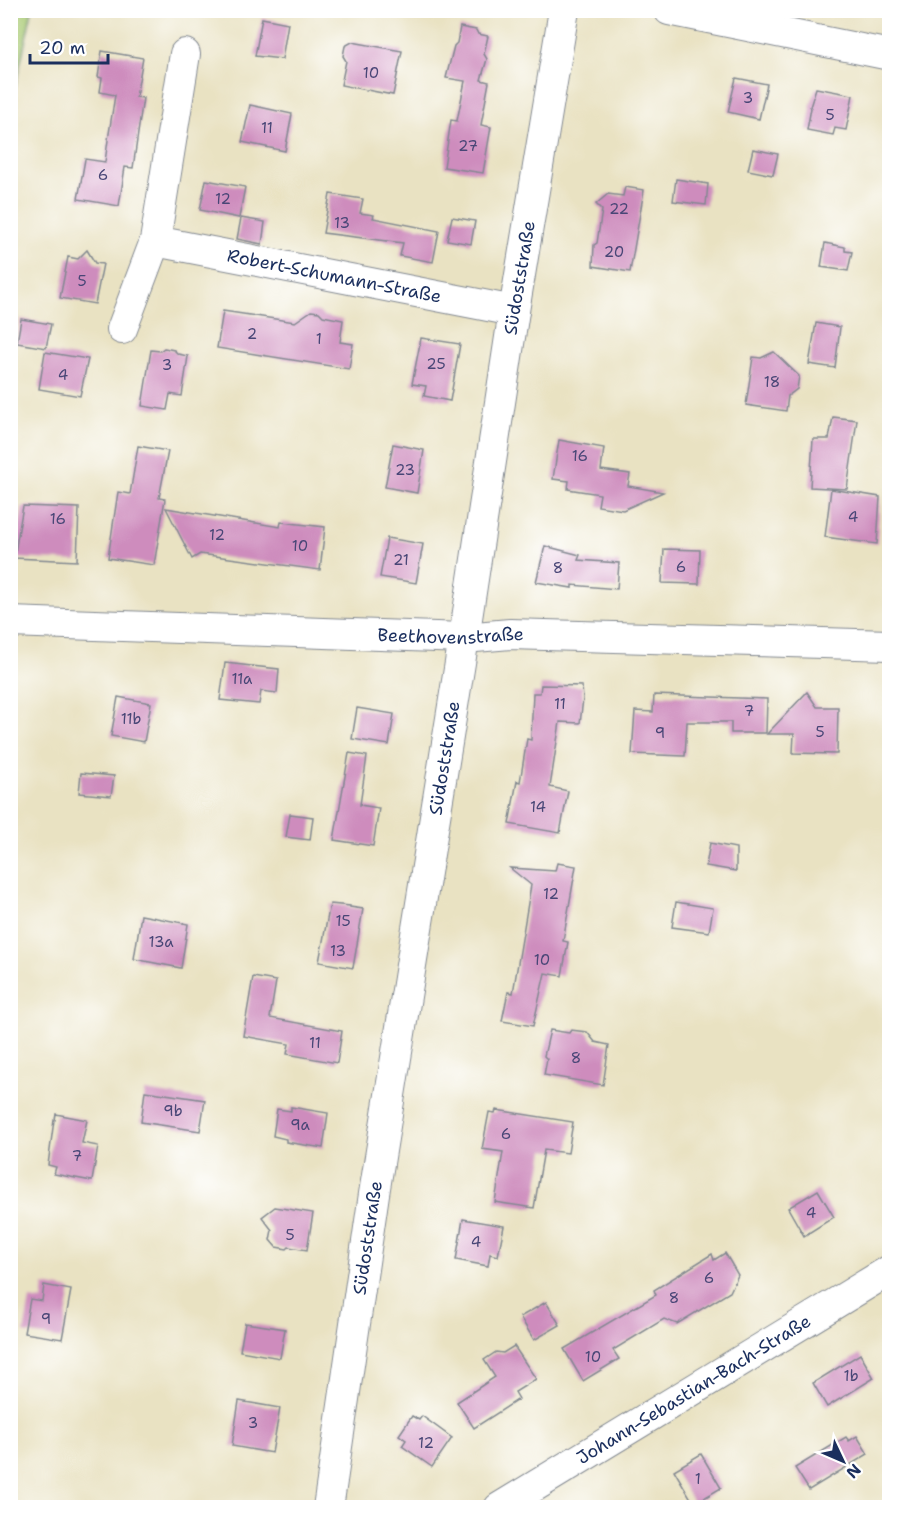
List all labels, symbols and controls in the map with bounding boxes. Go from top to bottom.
scale bar [30,27,108,65]
text: 20 m [39,36,85,60]
house number: 10 [363,63,379,83]
house number: 3 [743,88,753,108]
house number: 5 [825,105,835,125]
house number: 11 [261,118,273,138]
house number: 27 [458,136,478,156]
house number: 6 [98,165,108,185]
house number: 12 [215,189,231,209]
house number: 22 [609,199,629,219]
house number: 13 [334,213,350,233]
street label: Südoststraße [499,219,541,337]
house number: 20 [604,242,624,262]
street label: Robert-Schumann-Straße [225,243,443,309]
house number: 5 [77,271,87,291]
house number: 2 [247,324,257,344]
house number: 1 [316,329,322,349]
house number: 25 [426,354,446,374]
house number: 3 [162,355,172,375]
house number: 4 [58,365,68,385]
house number: 18 [764,372,780,392]
house number: 16 [572,446,588,466]
house number: 23 [395,460,415,480]
house number: 4 [848,507,858,527]
house number: 16 [50,509,66,529]
house number: 12 [209,525,225,545]
house number: 10 [292,536,308,556]
house number: 21 [393,550,409,570]
house number: 6 [676,557,686,577]
house number: 8 [553,558,563,578]
street label: Beethovenstraße [377,622,524,650]
house number: 11a [232,669,253,689]
house number: 11 [554,694,566,714]
street label: Südoststraße [424,699,466,817]
house number: 7 [744,701,754,721]
house number: 11b [121,709,141,729]
house number: 5 [815,722,825,742]
house number: 9 [655,723,665,743]
house number: 14 [530,797,546,817]
house number: 12 [543,884,559,904]
house number: 15 [335,911,351,931]
house number: 13a [148,932,174,952]
house number: 13 [330,941,346,961]
house number: 10 [534,950,550,970]
house number: 11 [309,1033,321,1053]
house number: 8 [571,1048,581,1068]
house number: 9b [163,1101,183,1121]
house number: 9a [290,1115,310,1135]
house number: 6 [501,1124,511,1144]
house number: 7 [72,1146,82,1166]
street label: Südoststraße [347,1179,388,1297]
house number: 4 [806,1203,816,1223]
house number: 5 [285,1225,295,1245]
house number: 4 [471,1232,481,1252]
house number: 6 [704,1268,714,1288]
house number: 8 [669,1288,679,1308]
house number: 9 [41,1309,51,1329]
street label: Johann-Sebastian-Bach-Straße [572,1309,815,1470]
house number: 10 [585,1347,601,1367]
house number: 1b [844,1366,858,1386]
house number: 3 [248,1413,258,1433]
north arrow [813,1431,873,1491]
house number: 12 [418,1433,434,1453]
text: N [841,1459,865,1483]
house number: 1 [695,1469,701,1489]

